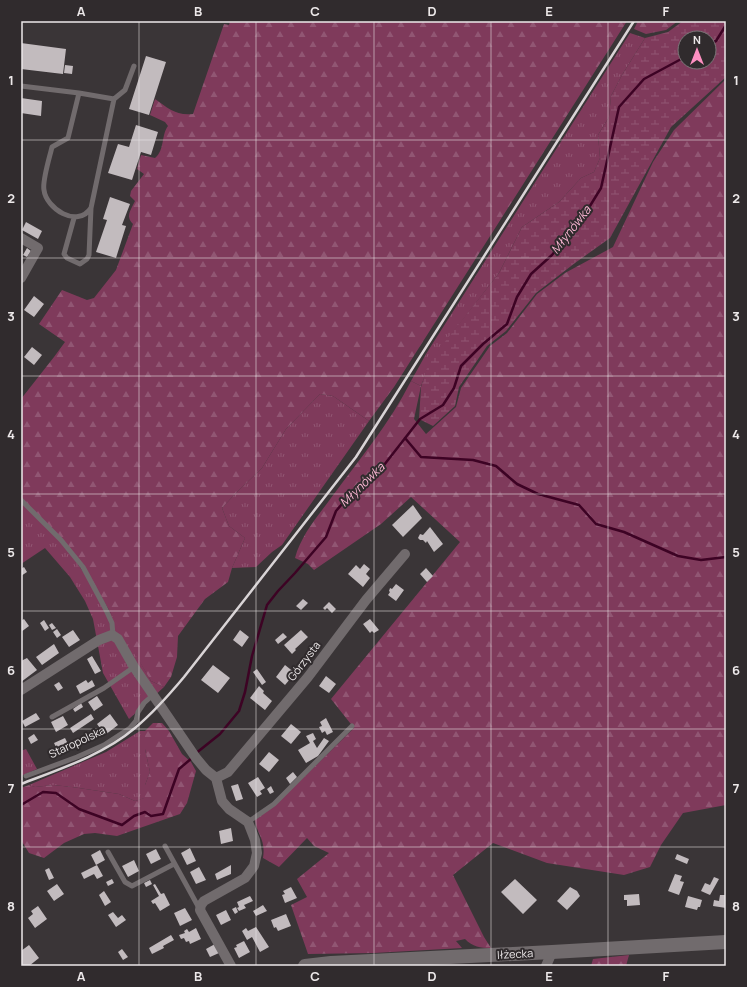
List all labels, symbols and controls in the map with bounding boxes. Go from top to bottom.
text: A [77,2,86,20]
text: B [194,2,202,20]
text: C [310,2,320,20]
text: D [427,2,437,20]
text: E [545,2,553,20]
text: F [663,2,670,20]
north arrow [677,30,717,70]
text: N [693,32,701,47]
text: 1 [8,71,14,89]
text: 1 [733,71,739,89]
text: 2 [7,189,15,207]
text: 2 [732,189,740,207]
water label: Młynówka [546,201,596,257]
text: 3 [7,307,15,325]
text: 3 [732,307,740,325]
text: 4 [7,425,15,443]
text: 4 [732,425,740,443]
water label: Młynówka [335,458,389,510]
text: 5 [7,543,15,561]
text: 5 [732,543,740,561]
street label: Górzysta [284,638,323,684]
text: 6 [7,661,15,679]
text: 6 [732,661,740,679]
street label: Staropolska [46,722,107,761]
text: 7 [8,779,15,797]
text: 7 [733,779,740,797]
text: 8 [7,897,15,915]
text: 8 [732,897,740,915]
street label: Iłżecka [497,945,533,962]
text: A [77,967,86,985]
text: B [194,967,202,985]
text: C [310,967,320,985]
text: D [427,967,437,985]
text: E [545,967,553,985]
text: F [663,967,670,985]

